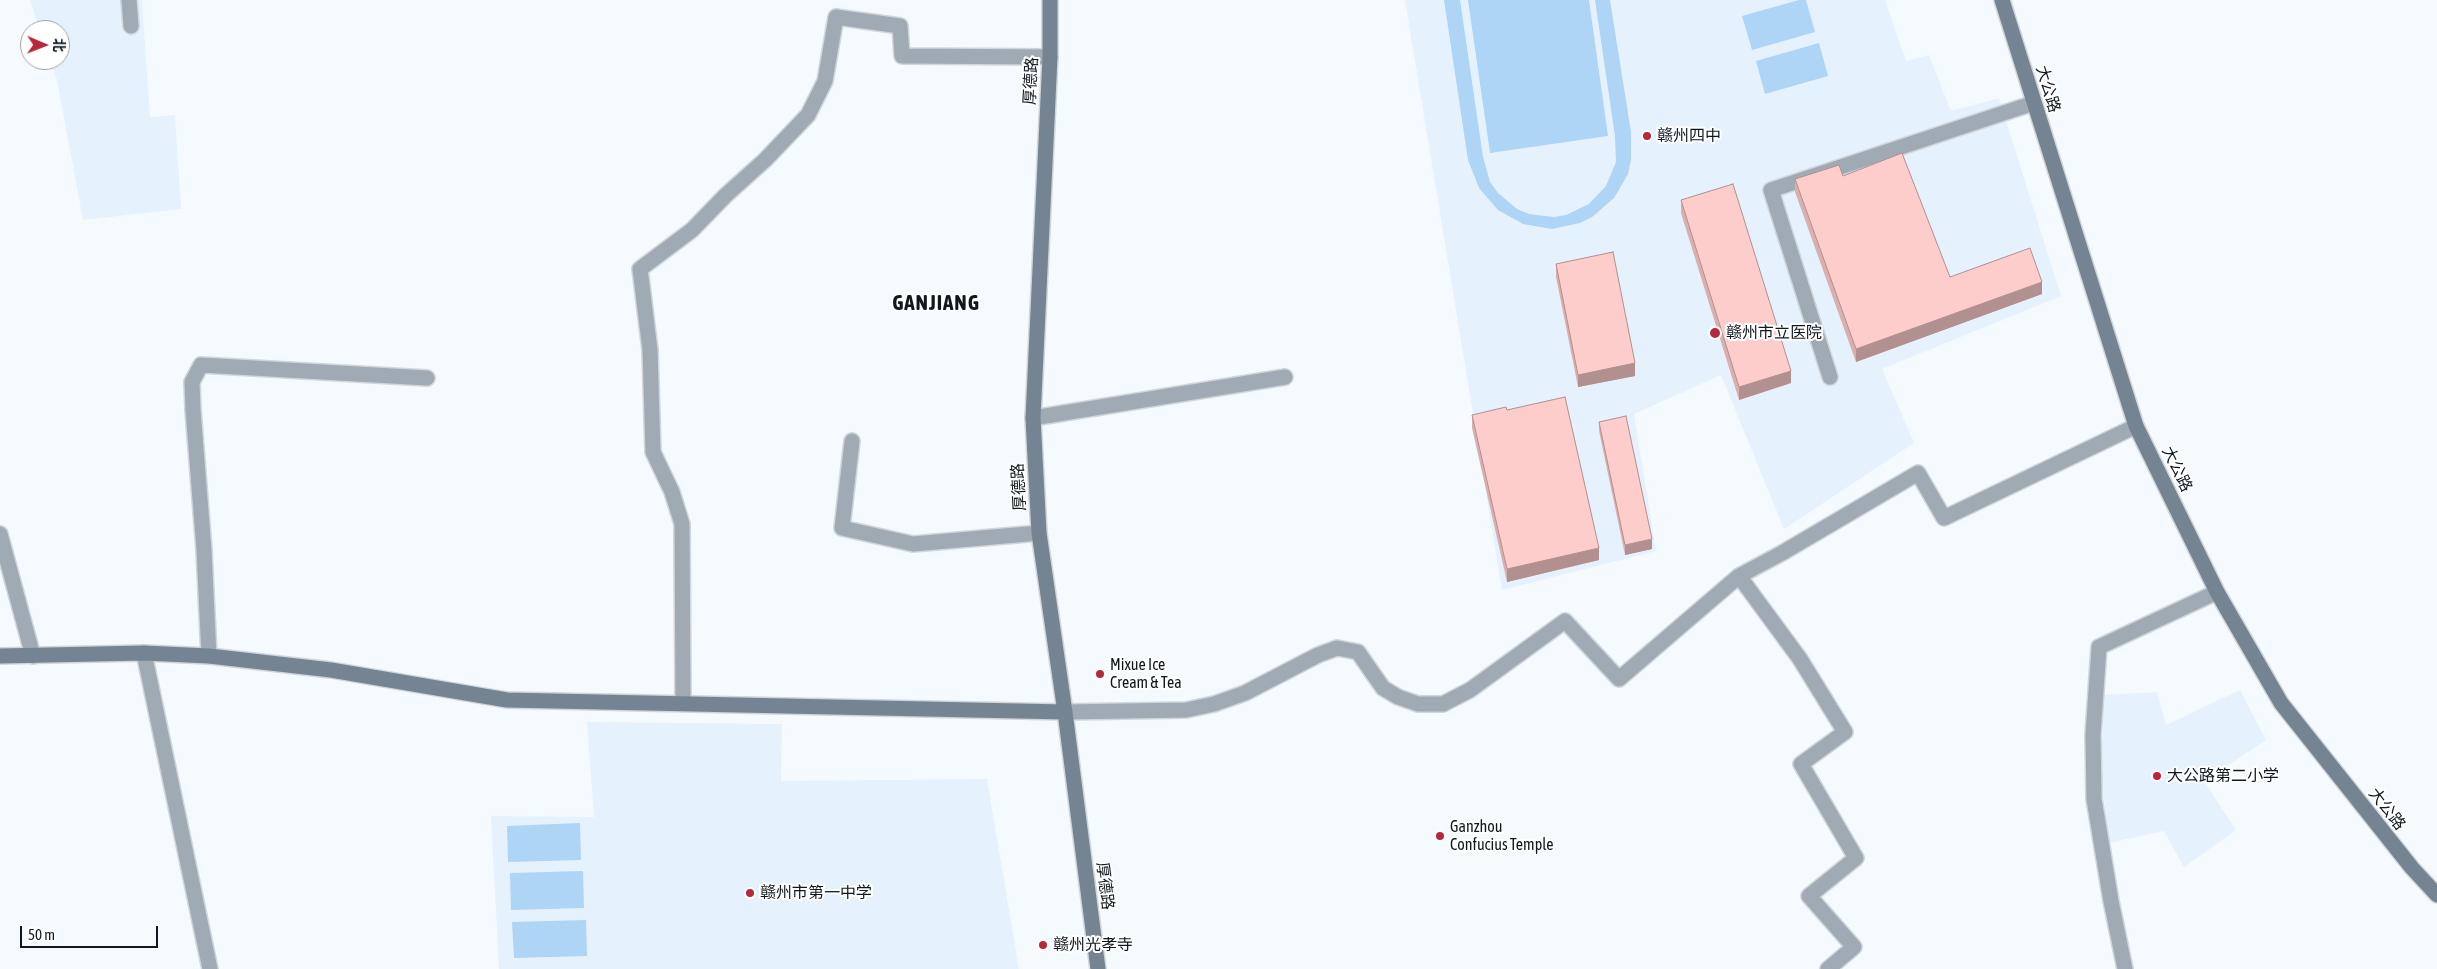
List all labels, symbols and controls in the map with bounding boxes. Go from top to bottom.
north arrow [20,20,70,70]
text: 北 [51,38,67,52]
street label: 厚德路 [1020,57,1042,105]
street label: 大公路 [2032,63,2064,115]
place label: 赣州四中 [1657,126,1721,146]
marker: 赣州四中 [1641,130,1653,142]
district label: GANJIANG [891,290,981,316]
place label: 赣州市立医院 [1726,323,1822,343]
marker: 赣州市立医院 [1708,326,1722,340]
street label: 大公路 [2158,443,2196,495]
street label: 厚德路 [1008,463,1030,511]
place label: Mixue Ice Cream & Tea [1110,655,1182,693]
marker: Mixue Ice Cream & Tea [1094,668,1106,680]
place label: 大公路第二小学 [2167,766,2279,786]
marker: 大公路第二小学 [2151,770,2163,782]
street label: 大公路 [2365,784,2409,834]
place label: Ganzhou Confucius Temple [1450,817,1554,855]
marker: Ganzhou Confucius Temple [1434,830,1446,842]
street label: 厚德路 [1093,861,1117,911]
place label: 赣州市第一中学 [760,883,872,903]
marker: 赣州市第一中学 [744,887,756,899]
scale bar [22,916,160,948]
text: 50 m [28,926,55,943]
place label: 赣州光孝寺 [1053,935,1133,955]
marker: 赣州光孝寺 [1037,939,1049,951]

